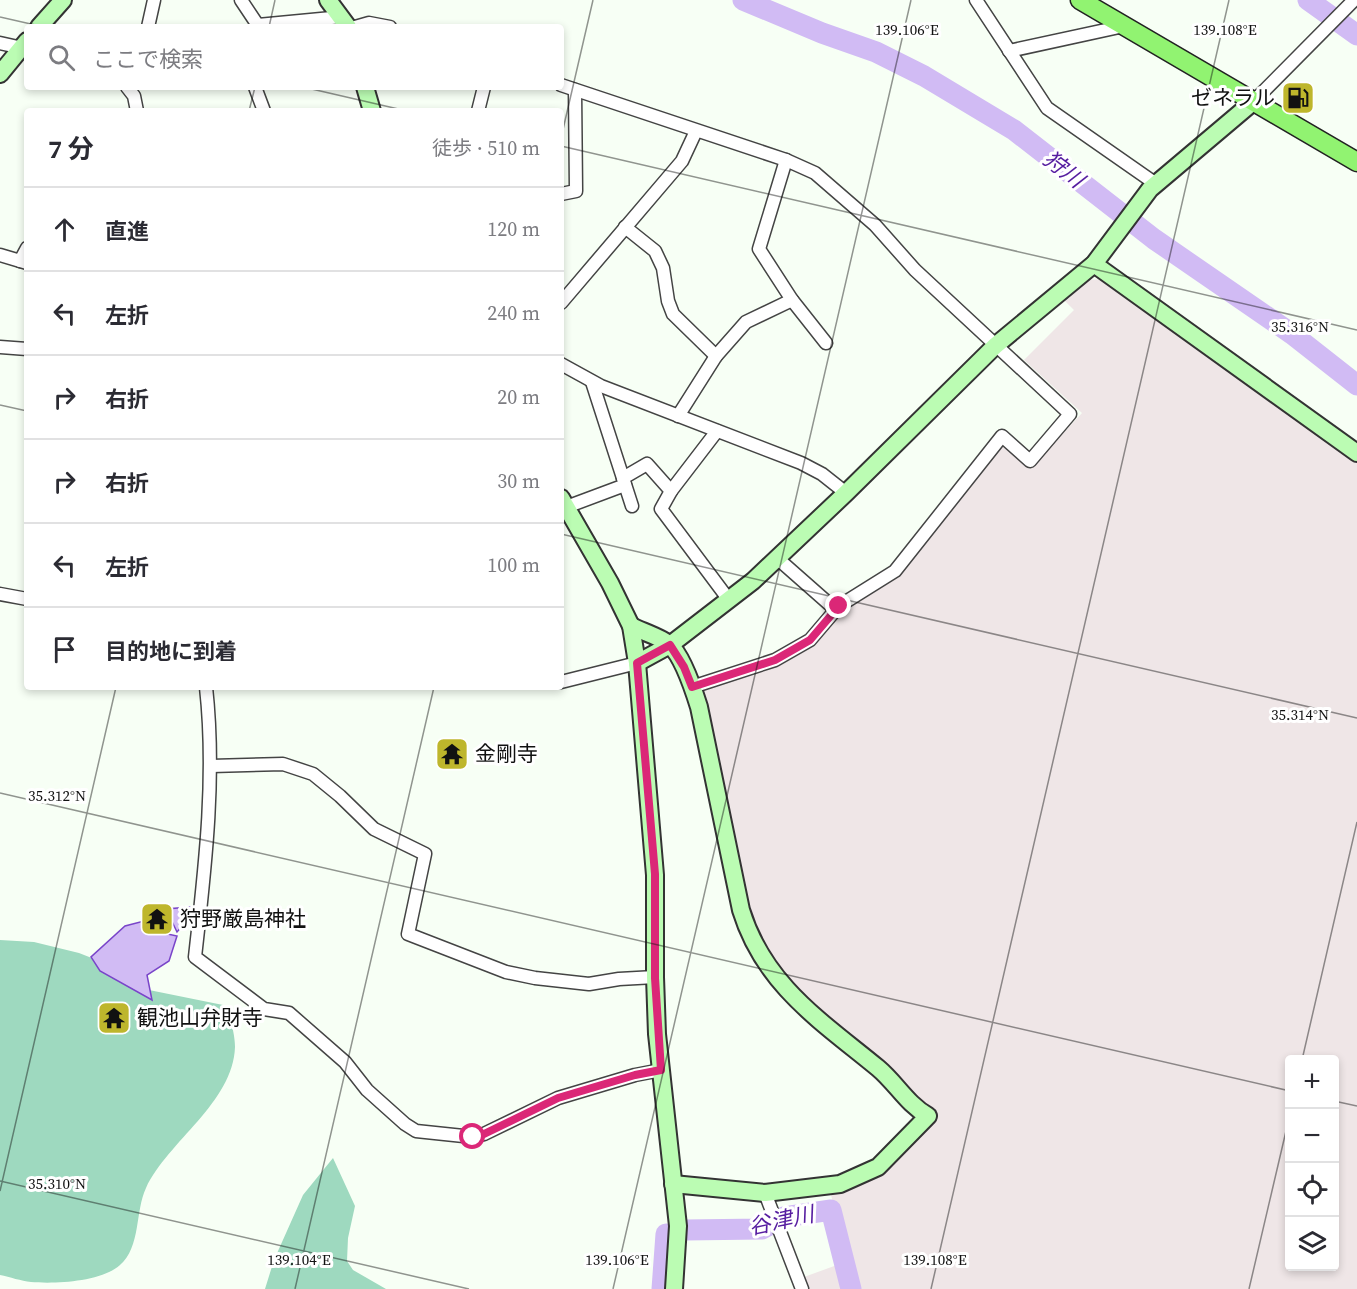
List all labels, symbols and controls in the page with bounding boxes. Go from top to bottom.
text: 139.106°E [875,19,939,40]
text: 139.108°E [1193,19,1257,40]
search box [24,24,564,90]
icon: search [45,41,78,74]
text: ここで検索 [93,44,203,74]
fuel station icon: ゼネラル [1280,80,1316,116]
place label: ゼネラル [1191,83,1275,112]
text: 7 分 [48,131,94,167]
text: 徒歩 · 510 m [432,134,540,162]
water label: 狩川 [1037,144,1092,196]
icon: ahead [48,213,81,246]
text: 120 m [487,215,540,243]
text: 直進 [105,216,149,246]
icon: left [48,297,81,330]
text: 240 m [487,299,540,327]
text: 左折 [105,300,149,330]
text: 35.316°N [1271,316,1329,337]
icon: right [48,381,81,414]
text: 20 m [497,383,540,411]
text: 右折 [105,384,149,414]
icon: right [48,465,81,498]
text: 30 m [497,467,540,495]
text: 右折 [105,468,149,498]
icon: left [48,549,81,582]
text: 100 m [487,551,540,579]
text: 左折 [105,552,149,582]
route end [825,592,851,618]
icon: arrive [48,633,81,666]
text: 目的地に到着 [105,636,237,666]
text: 35.314°N [1271,704,1329,725]
temple icon: 金剛寺 [434,736,470,772]
place label: 金剛寺 [475,739,538,768]
text: 35.312°N [28,785,86,806]
temple icon: 狩野厳島神社 [139,901,175,937]
place label: 狩野厳島神社 [180,904,306,933]
temple icon: 観池山弁財寺 [96,1000,132,1036]
place label: 観池山弁財寺 [137,1003,263,1032]
map controls [1285,1055,1339,1271]
button: + [1285,1055,1339,1109]
button: − [1285,1109,1339,1163]
route start [459,1123,485,1149]
button: locate [1285,1163,1339,1217]
text: 35.310°N [28,1173,86,1194]
water label: 谷津川 [746,1198,818,1242]
button: layers [1285,1217,1339,1271]
text: 139.104°E [267,1249,331,1270]
text: 139.106°E [585,1249,649,1270]
text: 139.108°E [903,1249,967,1270]

